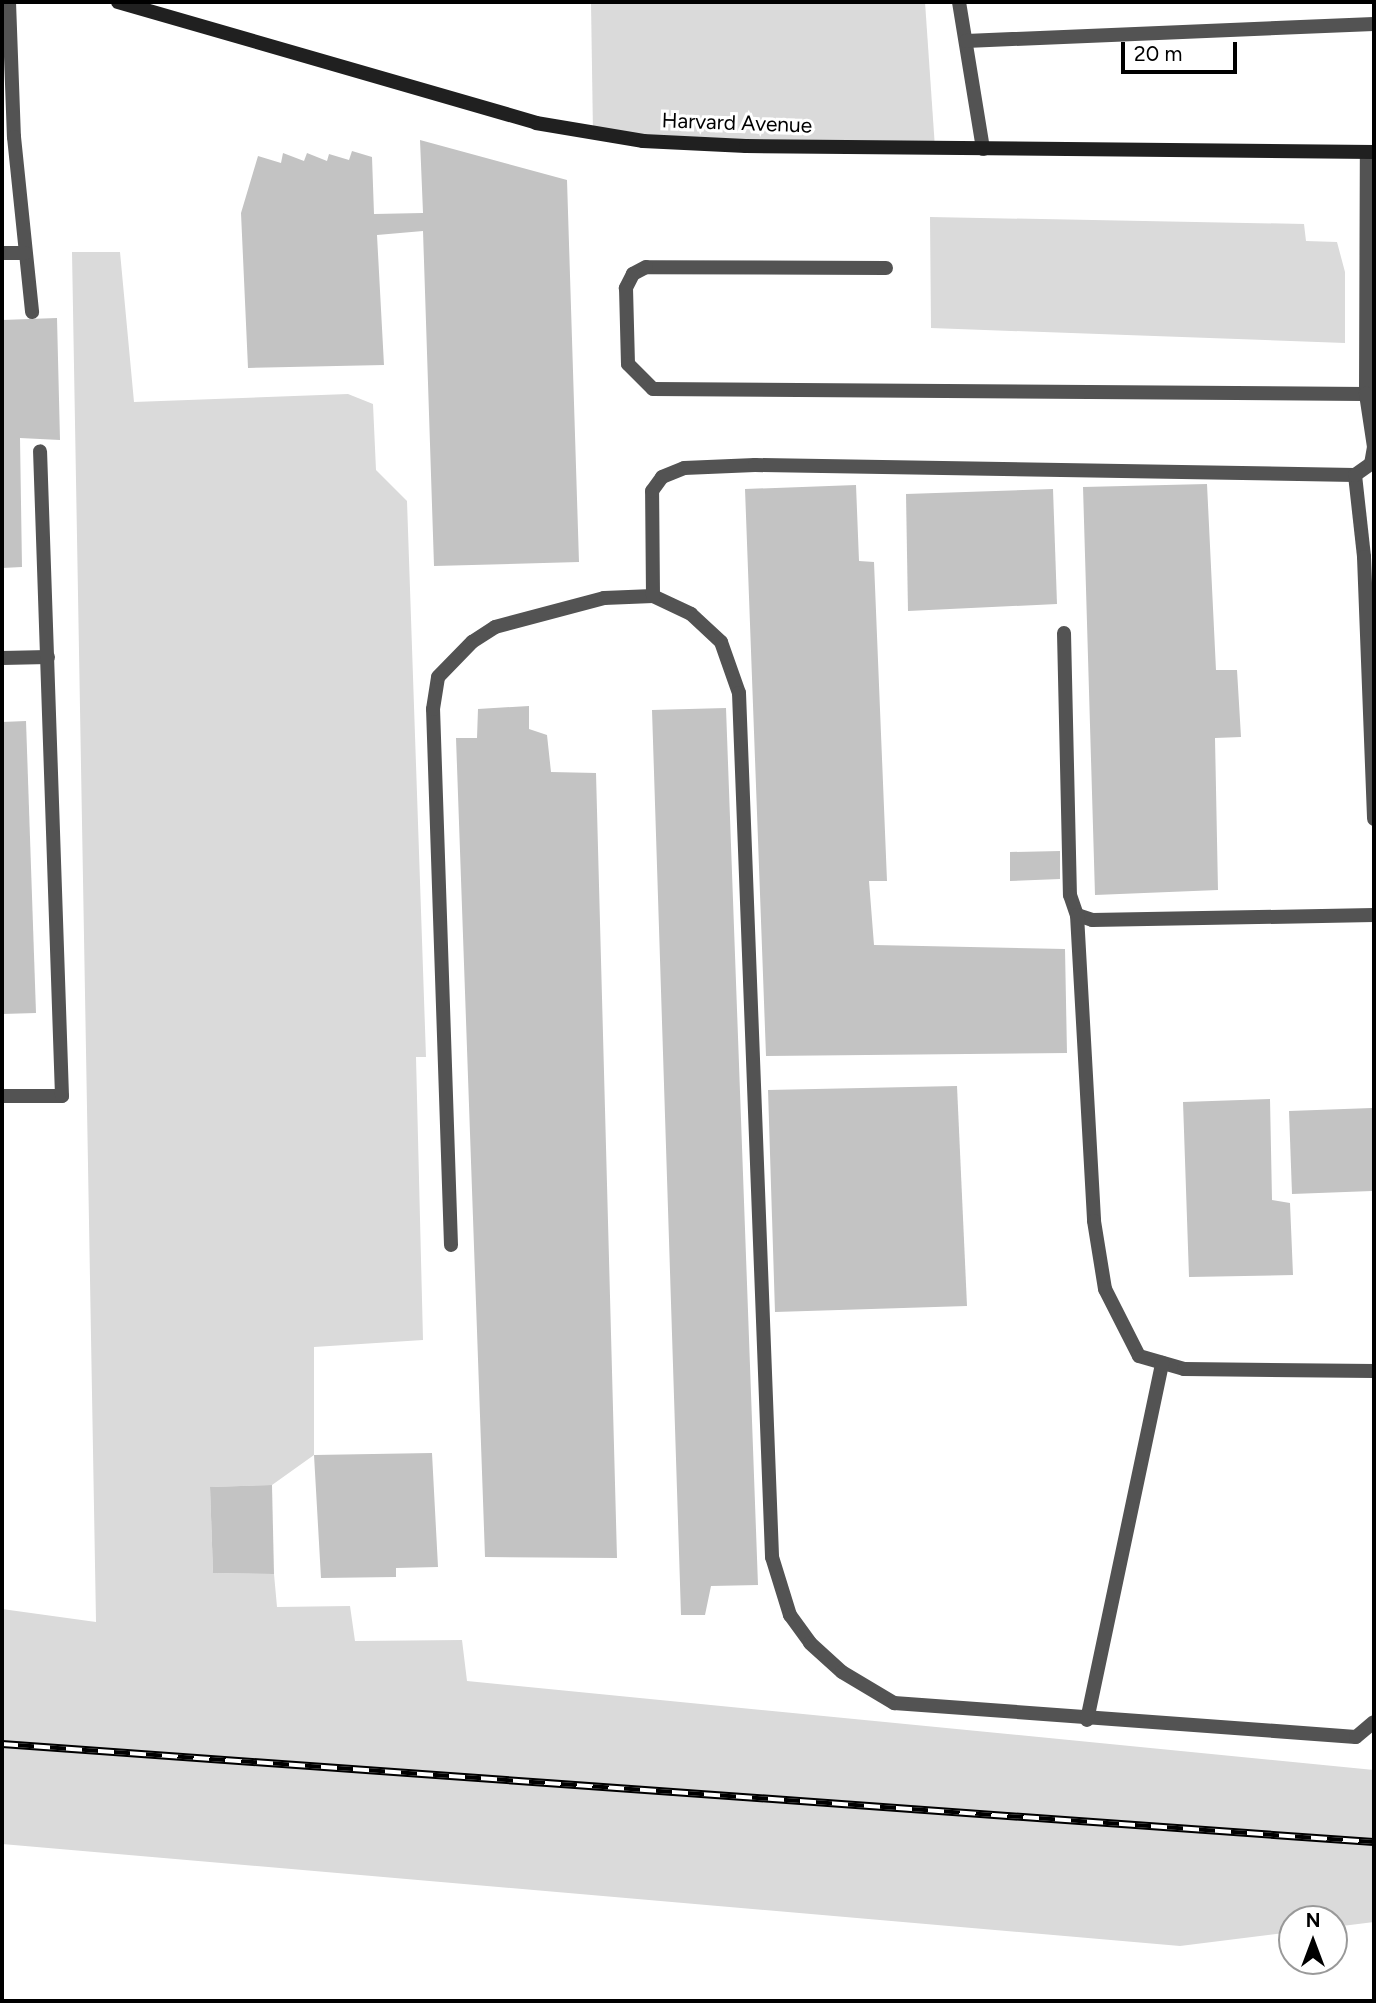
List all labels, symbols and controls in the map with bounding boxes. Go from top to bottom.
scale bar [1124,28,1240,72]
text: 20 m [1134,41,1182,66]
street label: Harvard Avenue [661,108,813,138]
north arrow [1278,1905,1348,1975]
text: N [1306,1909,1320,1932]

